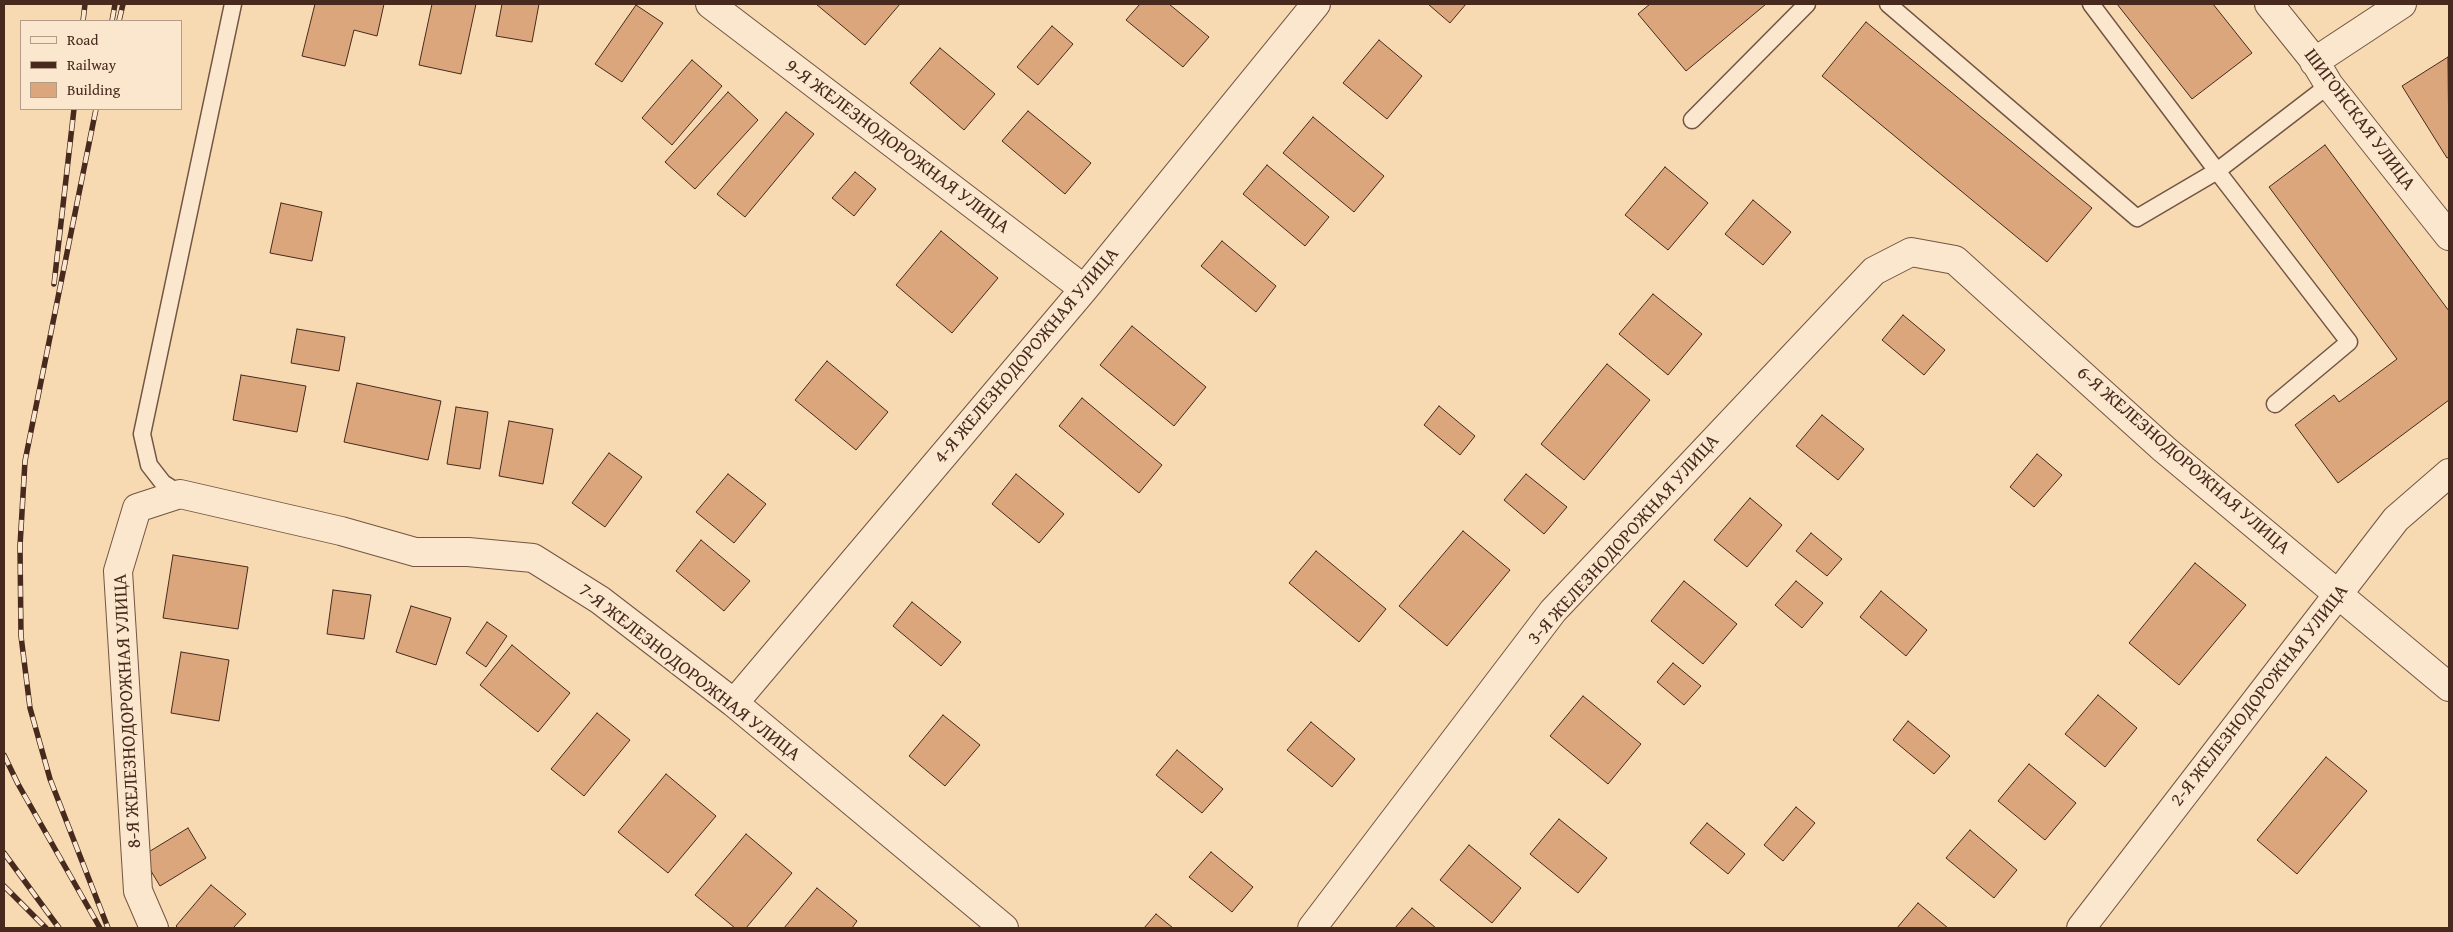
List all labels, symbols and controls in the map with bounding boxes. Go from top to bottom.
legend [20,20,182,110]
text: Road [67,29,98,50]
street label: ШИГОНСКАЯ УЛИЦА [2298,45,2420,195]
text: Railway [67,54,116,75]
street label: 9-Я ЖЕЛЕЗНОДОРОЖНАЯ УЛИЦА [780,55,1014,239]
text: Building [67,79,120,100]
street label: 4-Я ЖЕЛЕЗНОДОРОЖНАЯ УЛИЦА [930,243,1124,469]
street label: 6-Я ЖЕЛЕЗНОДОРОЖНАЯ УЛИЦА [2072,362,2294,560]
street label: 3-Я ЖЕЛЕЗНОДОРОЖНАЯ УЛИЦА [1523,430,1725,650]
street label: 8-Я ЖЕЛЕЗНОДОРОЖНАЯ УЛИЦА [109,573,147,849]
street label: 7-Я ЖЕЛЕЗНОДОРОЖНАЯ УЛИЦА [574,579,804,767]
street label: 2-Я ЖЕЛЕЗНОДОРОЖНАЯ УЛИЦА [2166,581,2354,811]

